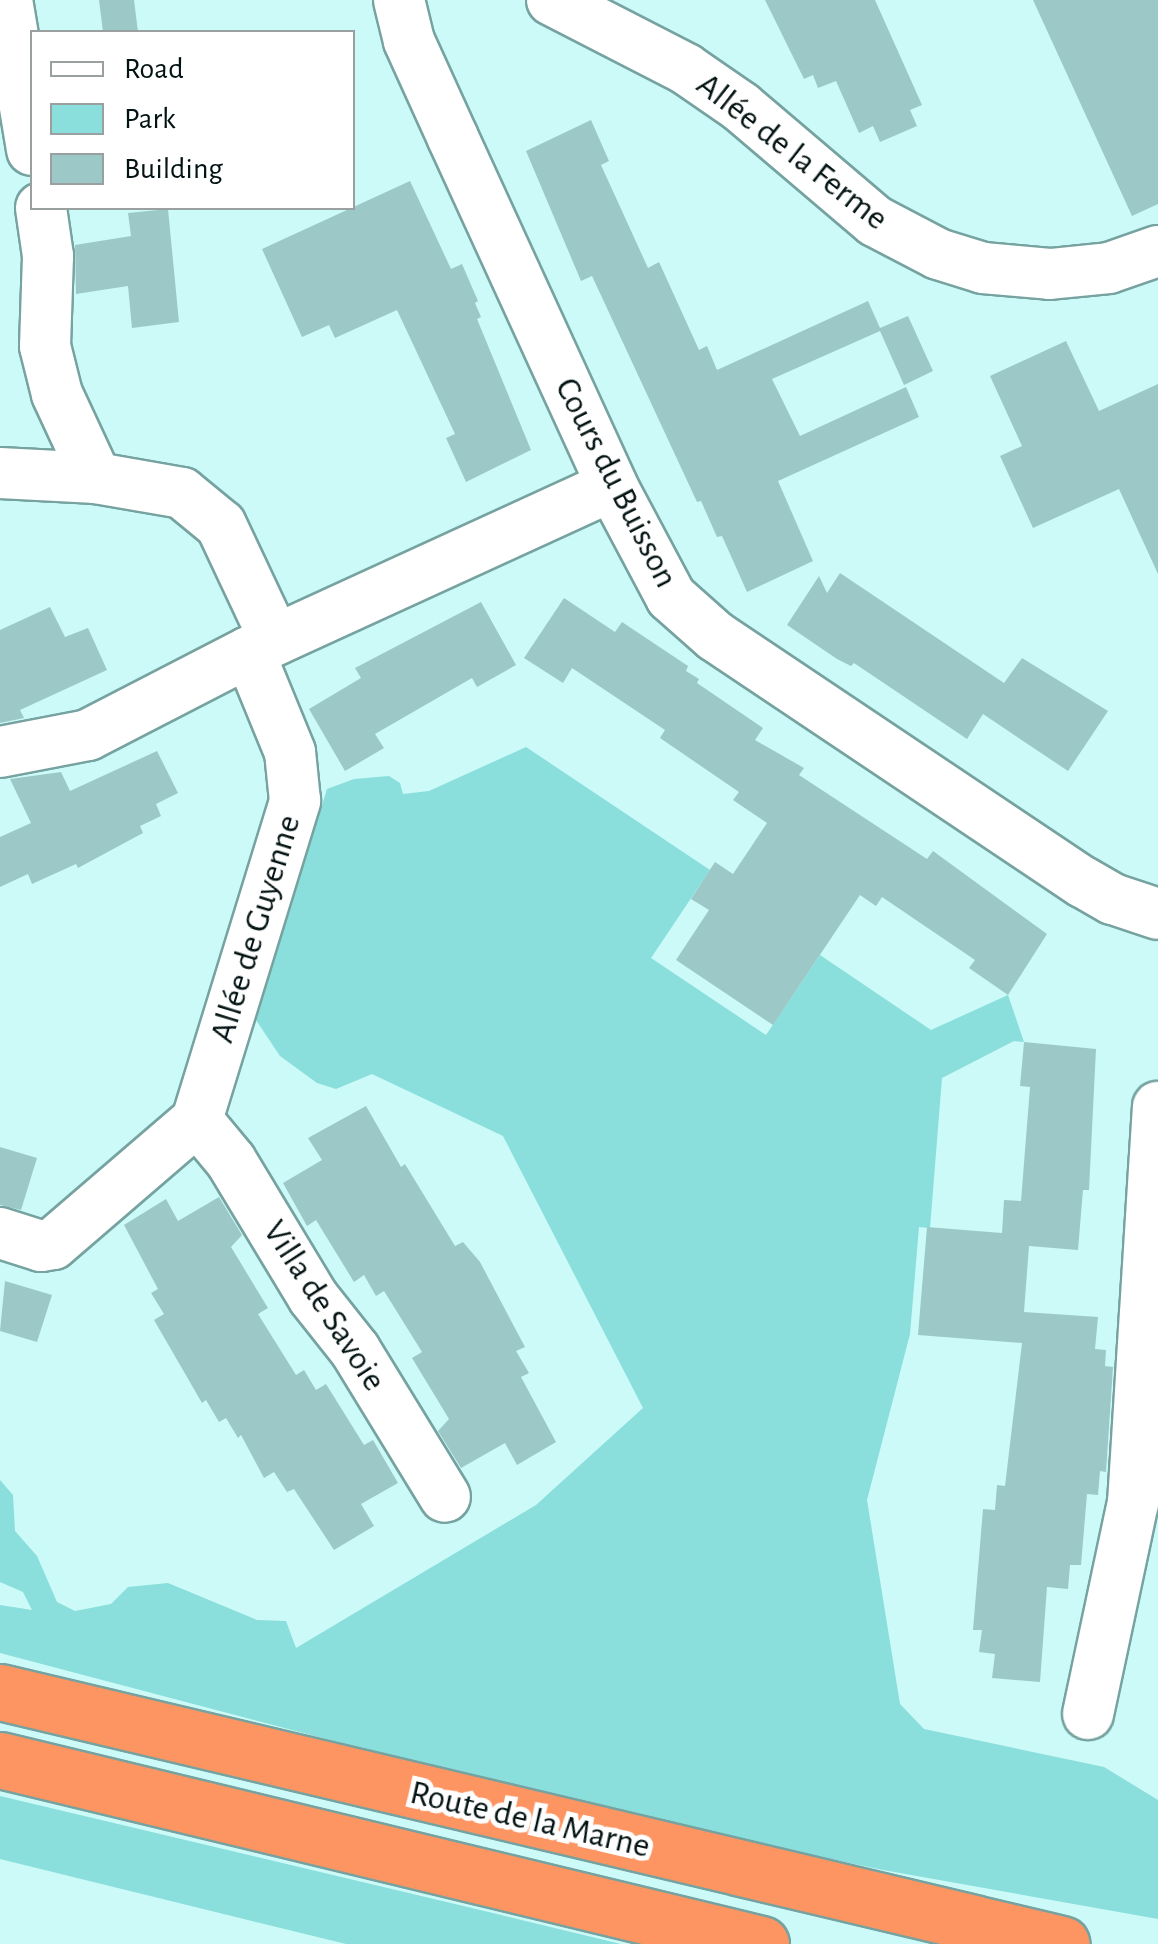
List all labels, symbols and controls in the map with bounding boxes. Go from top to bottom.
legend [30,30,355,210]
text: Road [124,54,184,84]
street label: Allée de la Ferme [688,64,896,240]
text: Park [124,104,176,134]
text: Building [124,154,223,184]
street label: Cours du Buisson [545,371,687,595]
street label: Allée de Guyenne [201,810,311,1048]
street label: Villa de Savoie [253,1213,395,1399]
street label: Route de la Marne [406,1772,654,1868]

